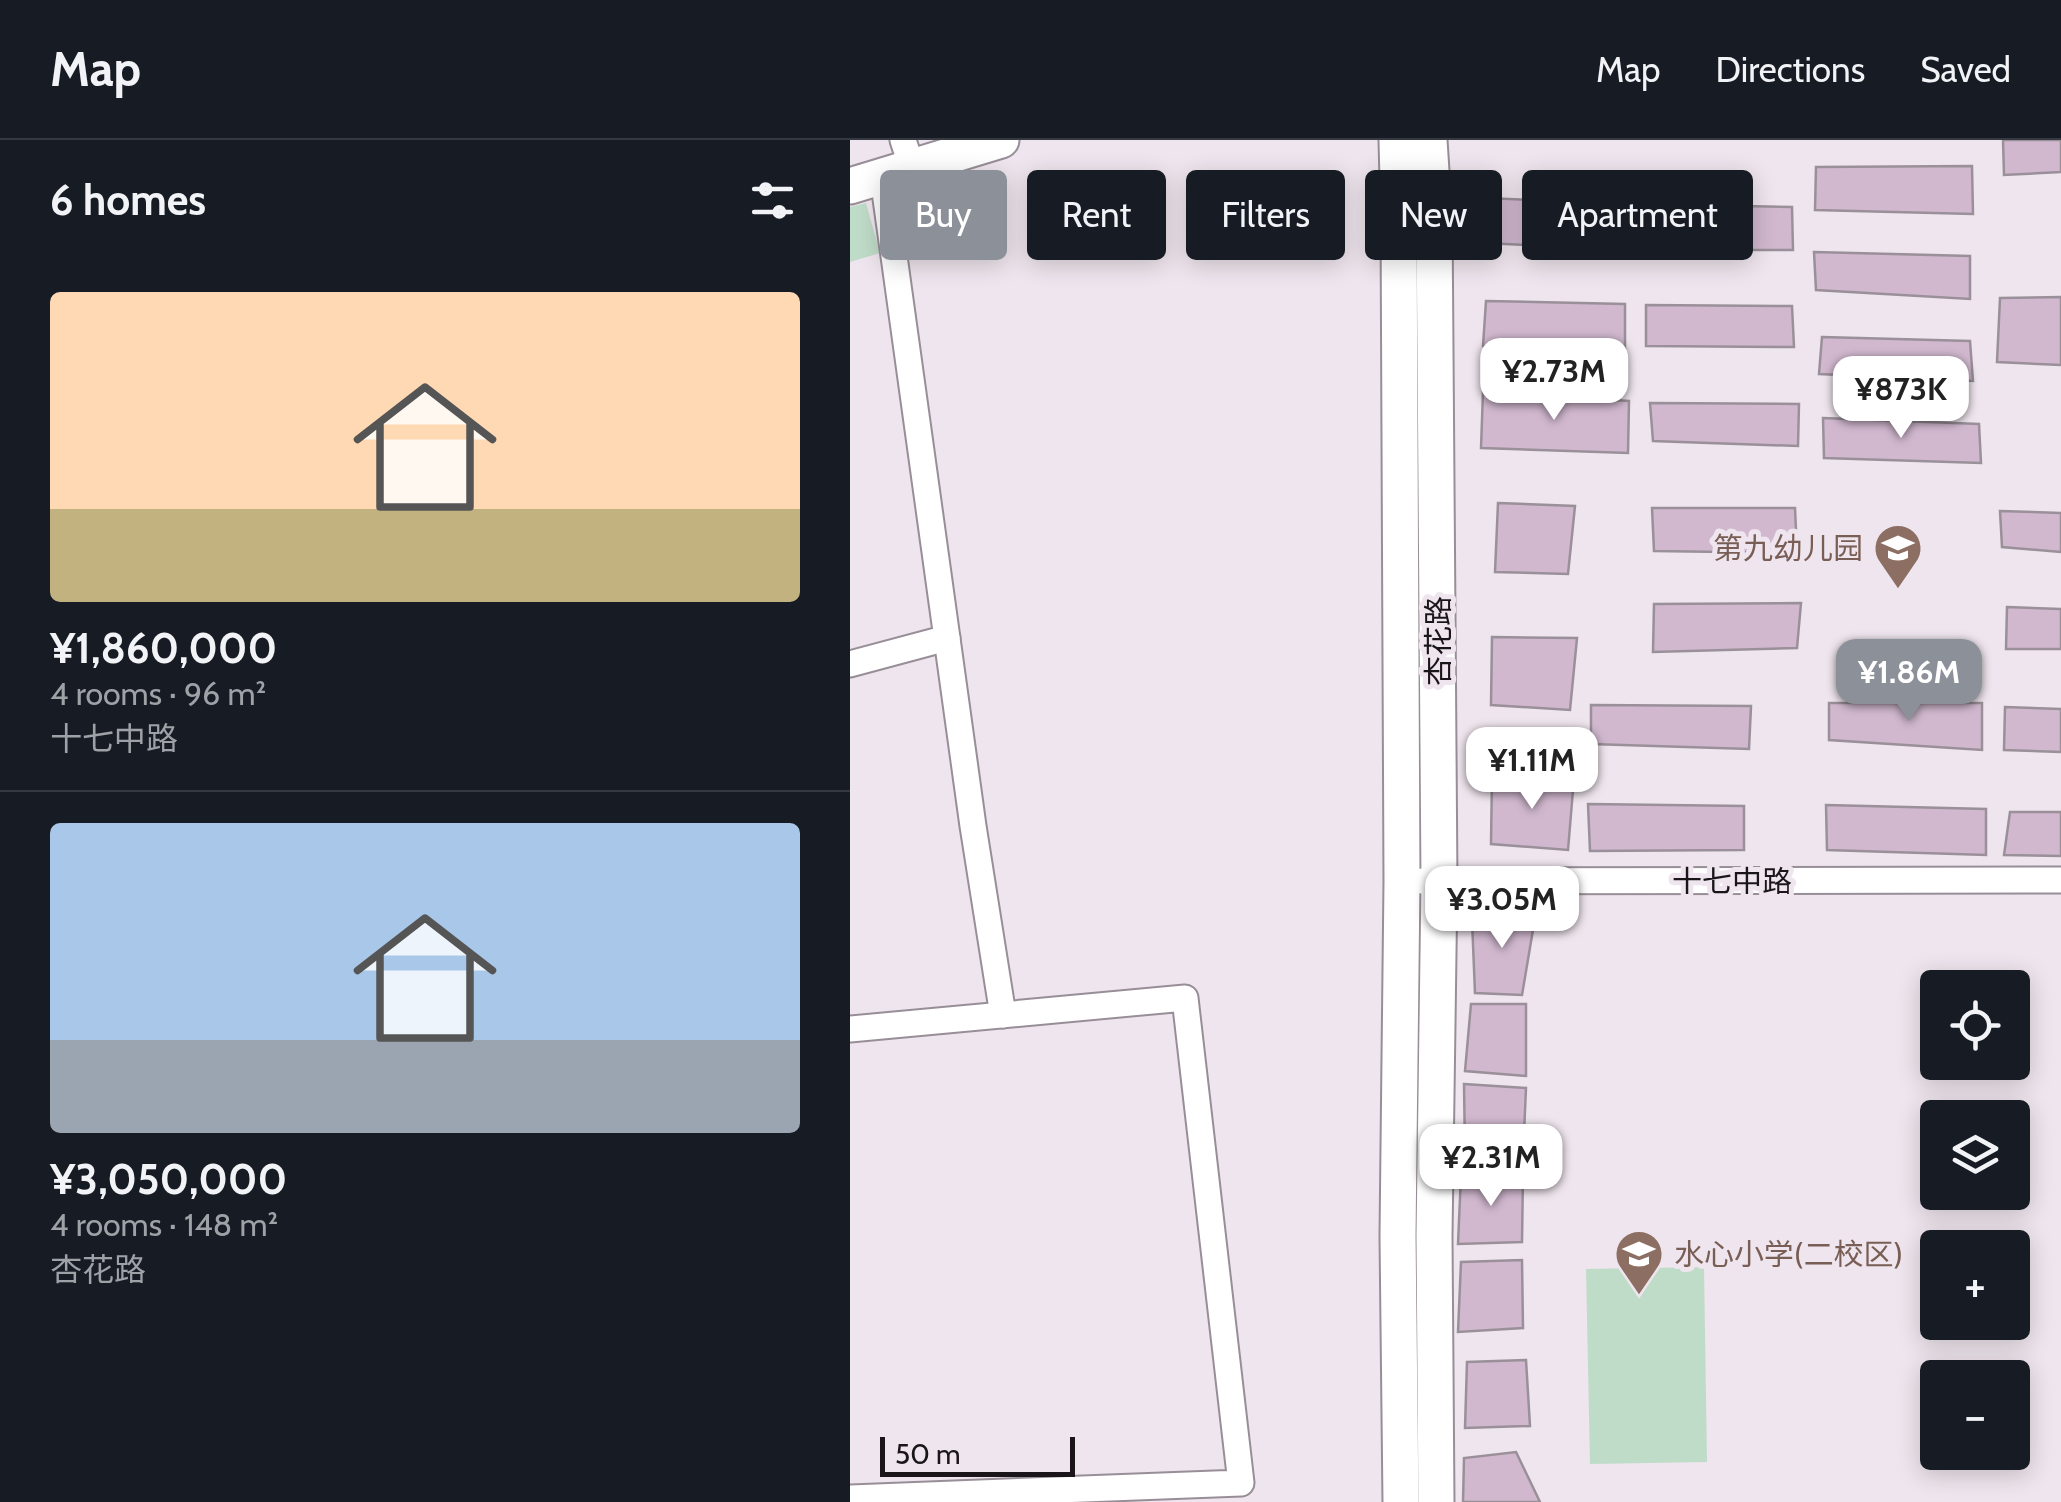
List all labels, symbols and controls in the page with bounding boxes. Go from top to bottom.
text: Map [50,40,141,98]
text: Map [1596,48,1661,91]
text: Directions [1716,48,1865,91]
text: Saved [1920,48,2011,91]
chip: Buy [880,170,1007,260]
chip: Rent [1027,170,1166,260]
chip: Filters [1186,170,1345,260]
chip: New [1365,170,1502,260]
chip: Apartment [1522,170,1753,260]
icon: filters [745,173,800,228]
text: 6 homes [50,174,206,226]
pin: ¥2.73M [1473,338,1635,423]
text: ¥2.73M [1502,351,1606,390]
pin: ¥873K [1831,356,1971,441]
icon: home [335,357,515,537]
text: ¥873K [1855,369,1947,408]
school or university icon: 第九幼儿园 [1872,522,1924,590]
place label: 第九幼儿园 [1713,530,1863,567]
street label: 杏花路 [1420,596,1457,686]
text: ¥1,860,000 [50,622,277,674]
pin: ¥1.86M [1828,639,1990,724]
text: ¥1.86M [1858,652,1960,691]
text: 4 rooms · 96 m² [50,674,266,713]
text: 十七中路 [50,719,178,758]
pin: ¥1.11M [1451,727,1613,812]
text: ¥1.11M [1488,740,1576,779]
street label: 十七中路 [1672,863,1792,900]
pin: ¥3.05M [1421,866,1583,951]
text: ¥3.05M [1447,879,1557,918]
icon: home [335,888,515,1068]
map controls [1920,970,2030,1470]
button: locate [1920,970,2030,1080]
button: layers [1920,1100,2030,1210]
pin: ¥2.31M [1410,1124,1572,1209]
text: ¥2.31M [1441,1137,1541,1176]
text: ¥3,050,000 [50,1153,287,1205]
text: 4 rooms · 148 m² [50,1205,278,1244]
school or university icon: 水心小学(二校区) [1613,1228,1665,1296]
button: + [1920,1230,2030,1340]
place label: 水心小学(二校区) [1674,1236,1903,1273]
text: 杏花路 [50,1250,146,1289]
button: − [1920,1360,2030,1470]
scale bar [880,1432,1075,1476]
text: 50 m [895,1437,961,1471]

